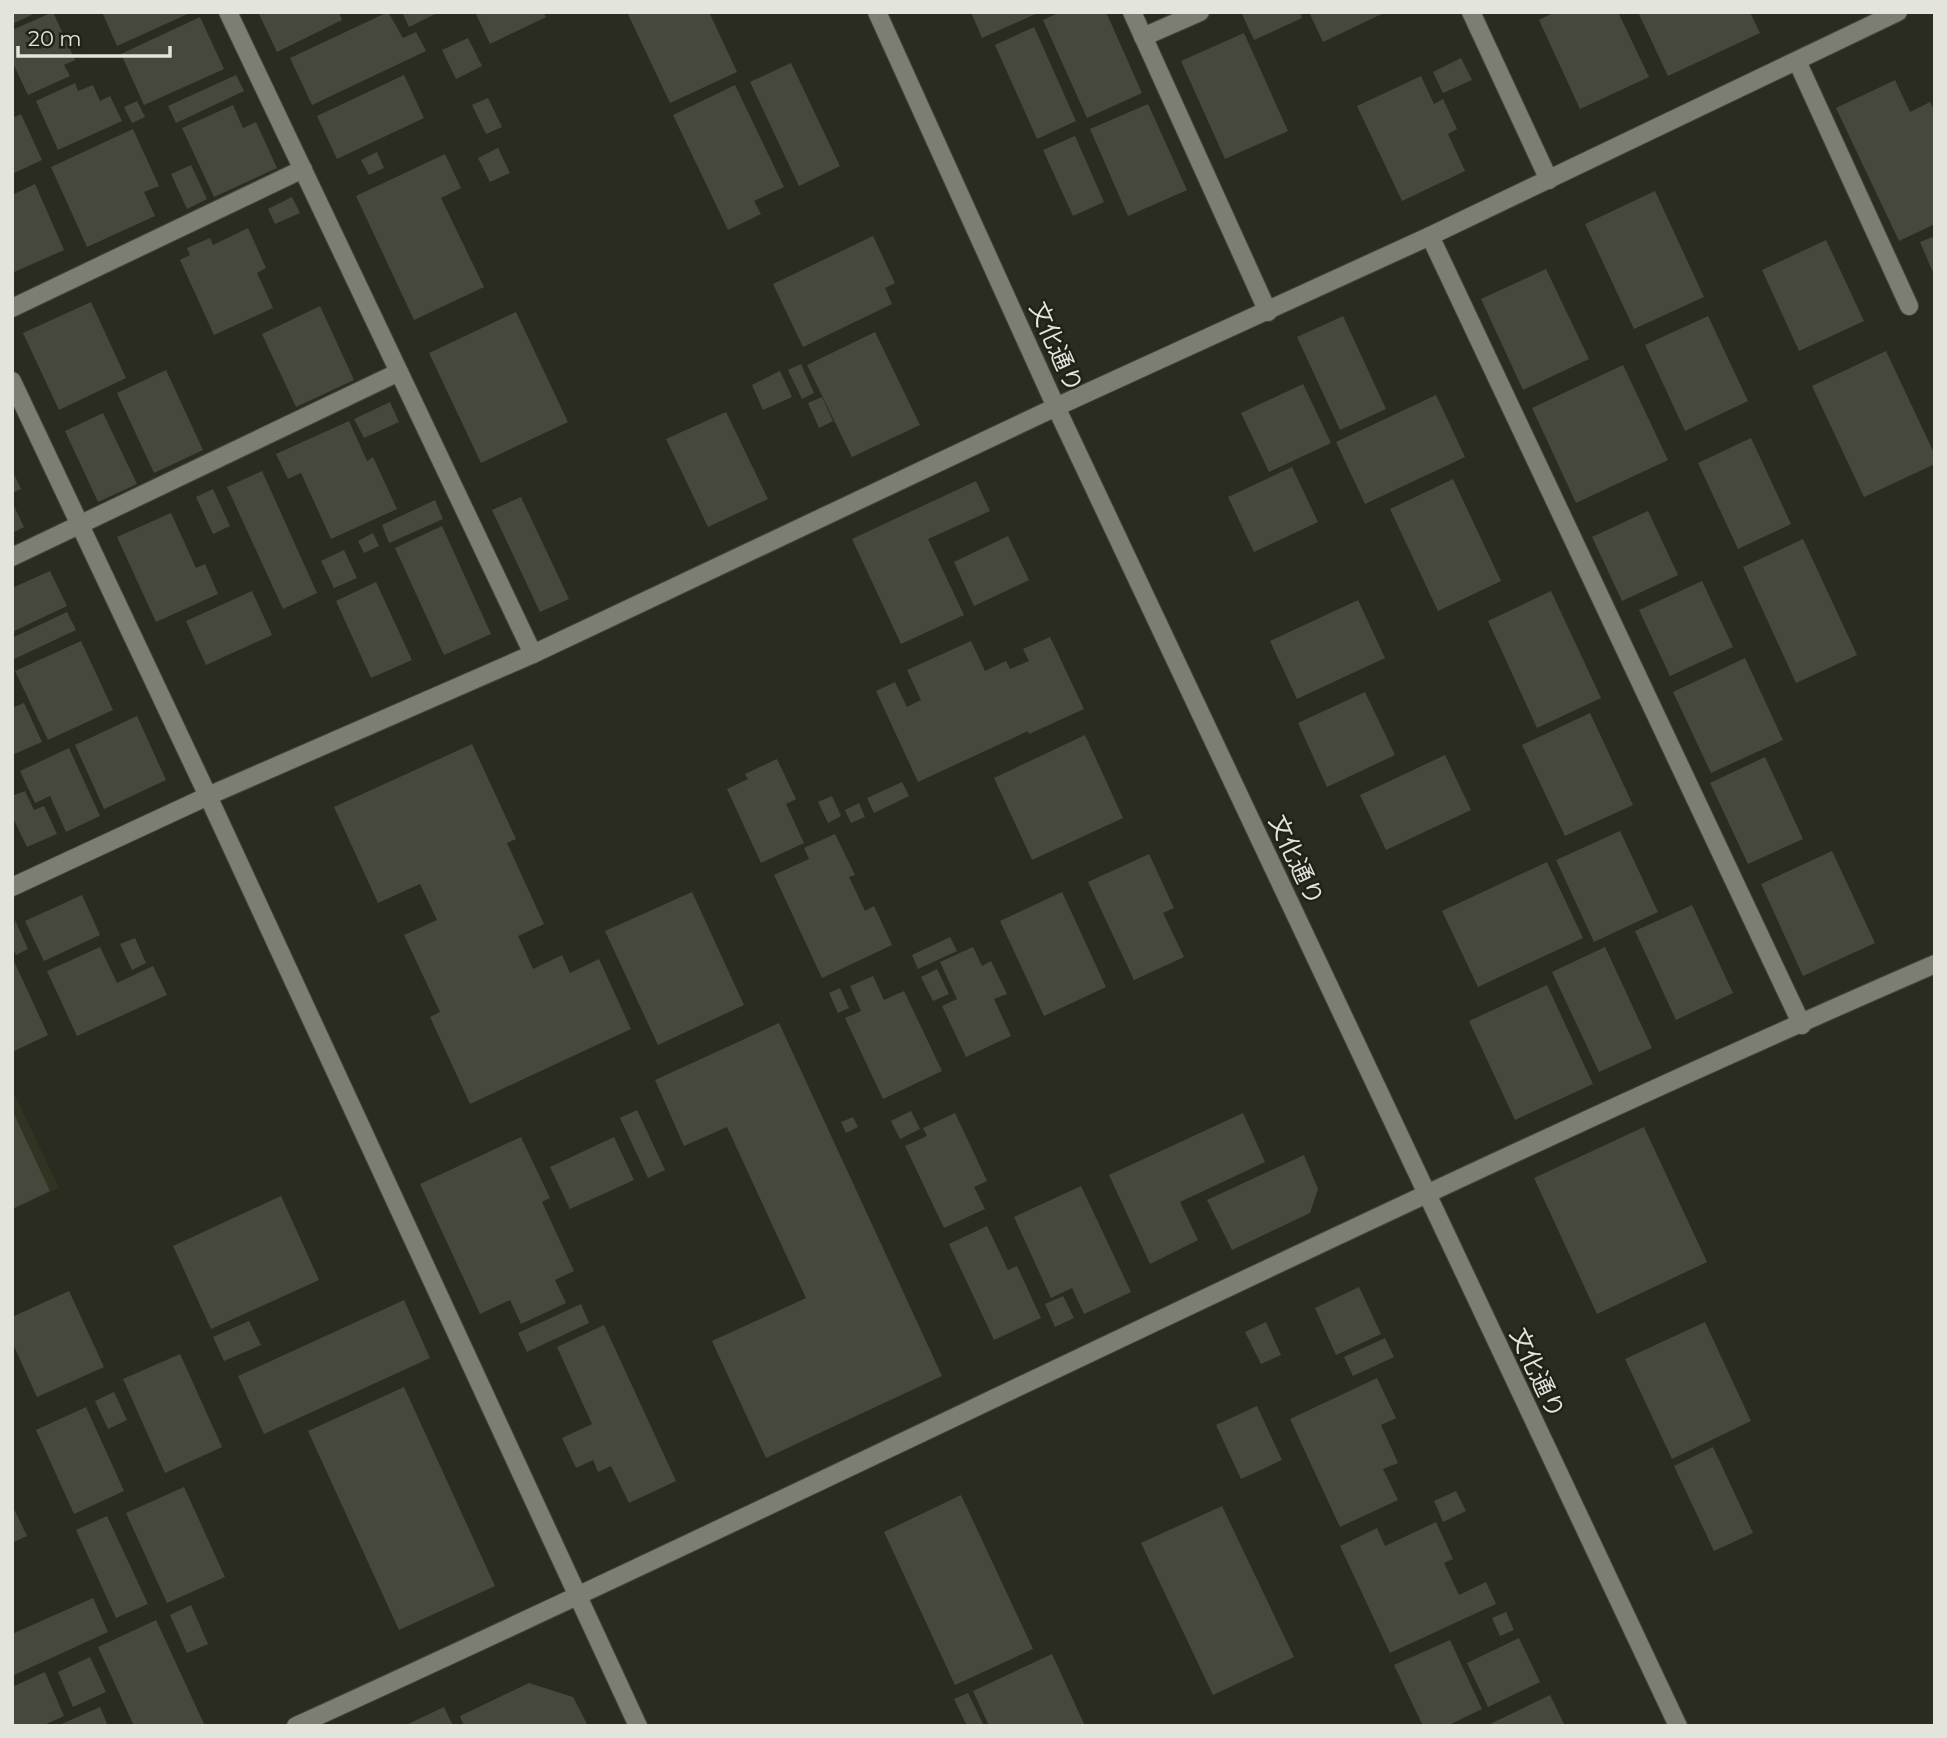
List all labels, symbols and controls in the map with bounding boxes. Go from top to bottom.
scale bar [18,14,170,58]
text: 20 m [28,26,82,51]
street label: 文化通り [1024,297,1089,397]
street label: 文化通り [1263,810,1330,909]
street label: 文化通り [1504,1323,1571,1422]

